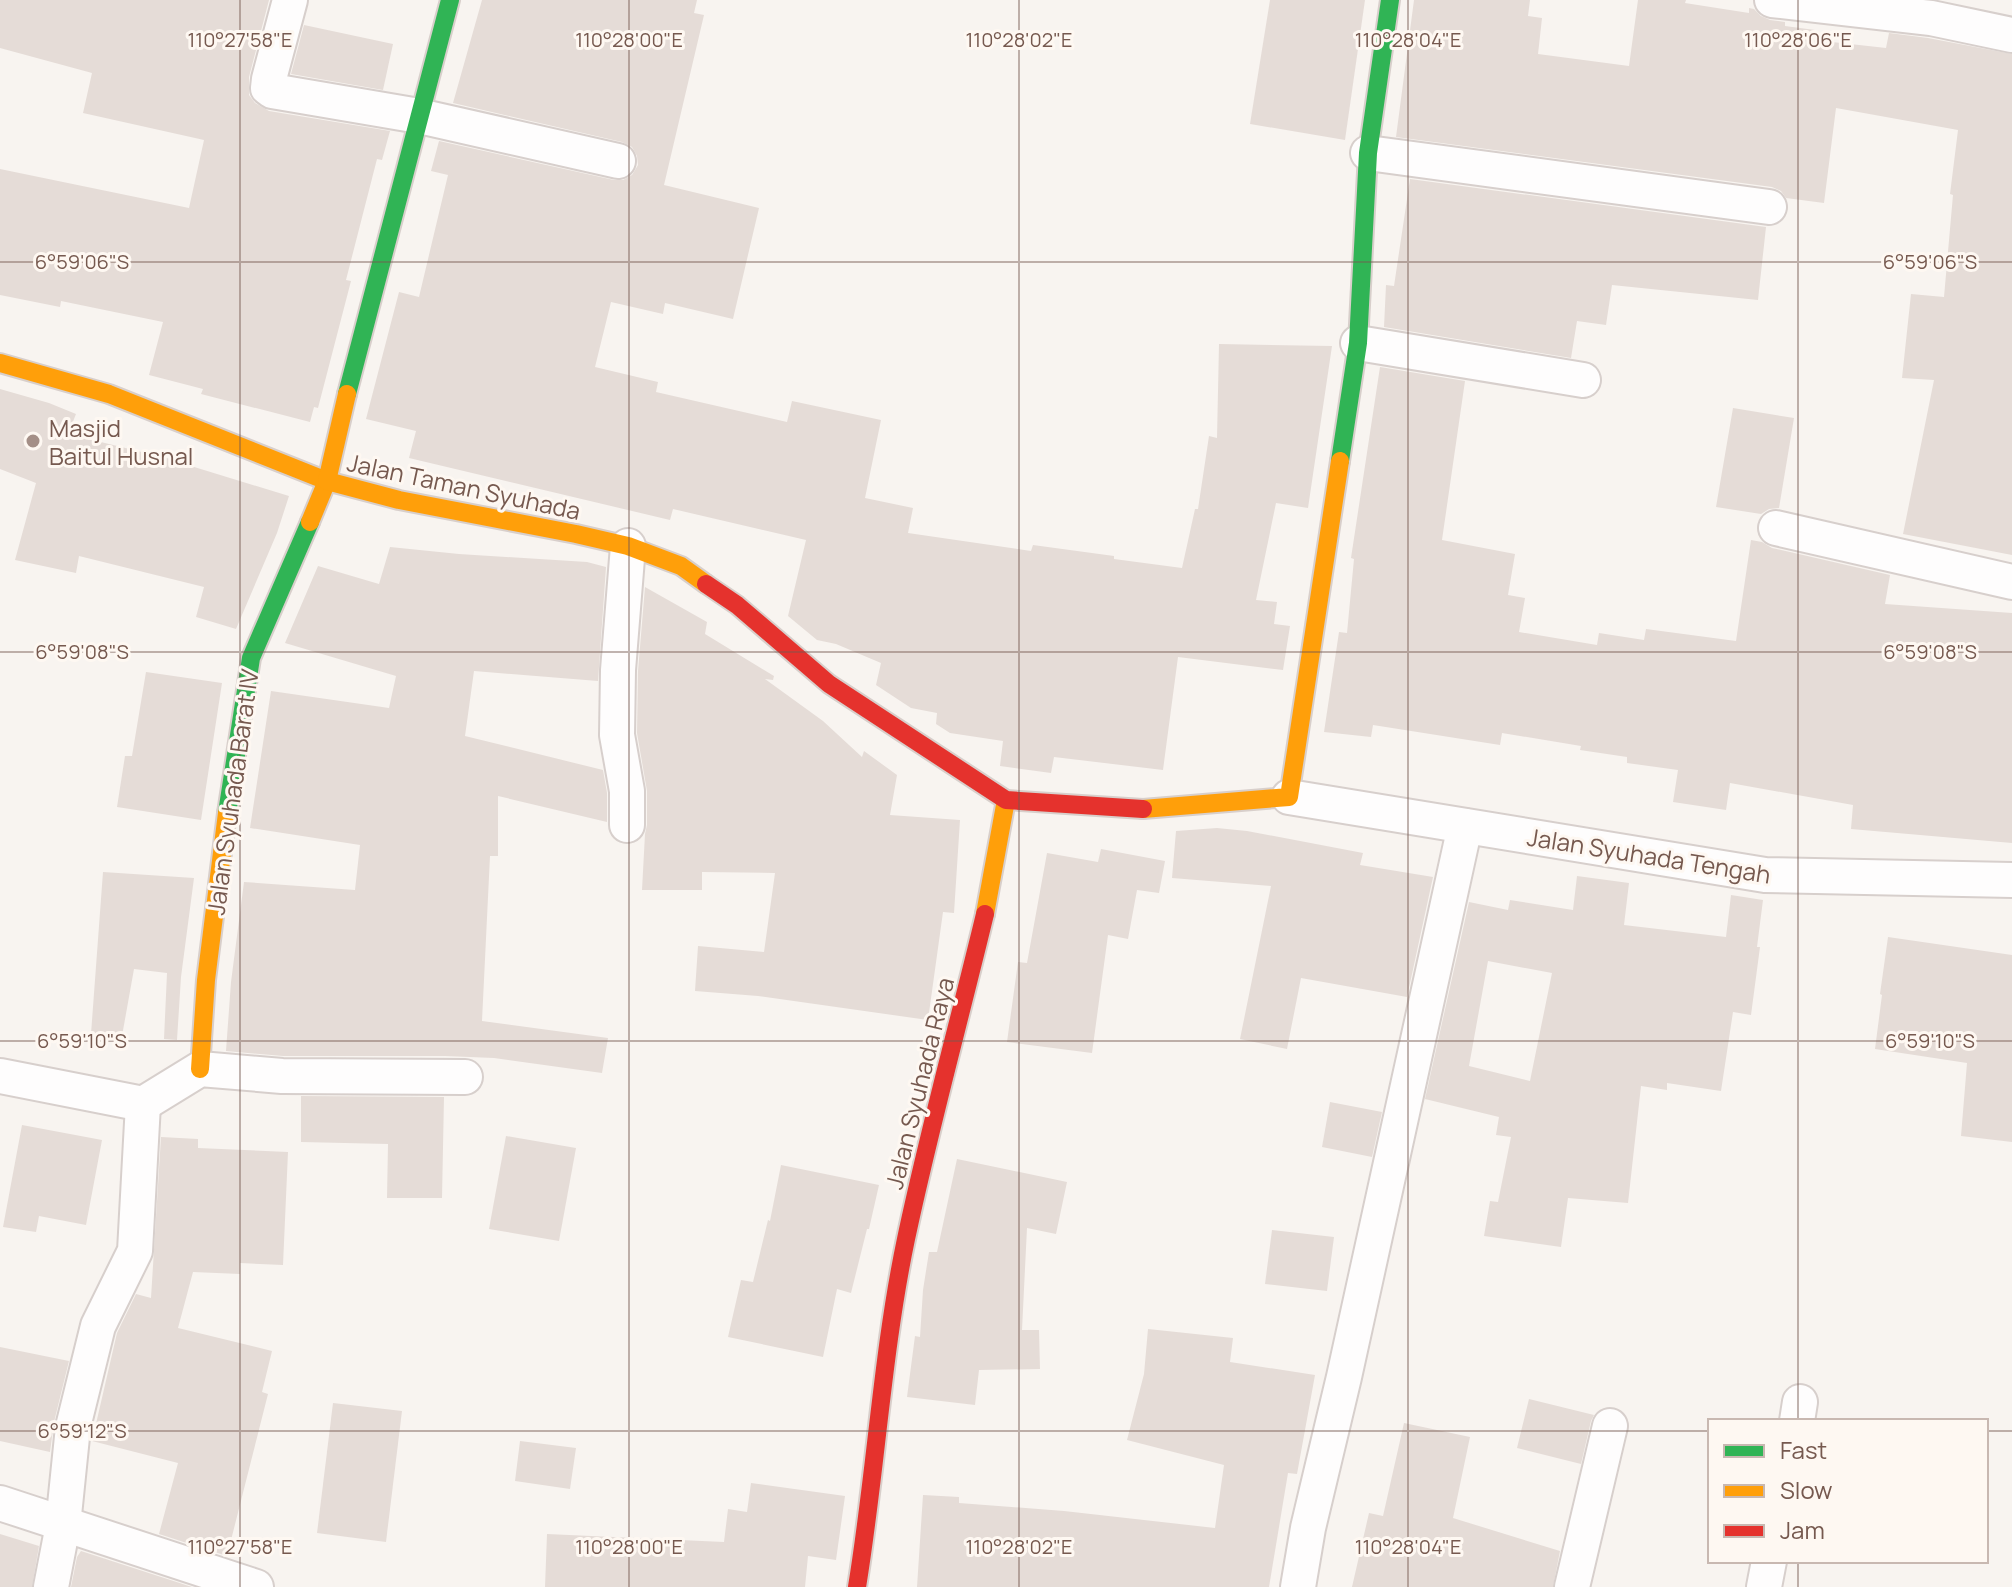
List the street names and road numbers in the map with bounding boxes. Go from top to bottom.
street label: Jalan Taman Syuhada [344,445,584,527]
street label: Jalan Syuhada Barat IV [198,666,266,917]
street label: Jalan Syuhada Tengah [1525,819,1773,891]
street label: Jalan Syuhada Raya [877,974,961,1192]

